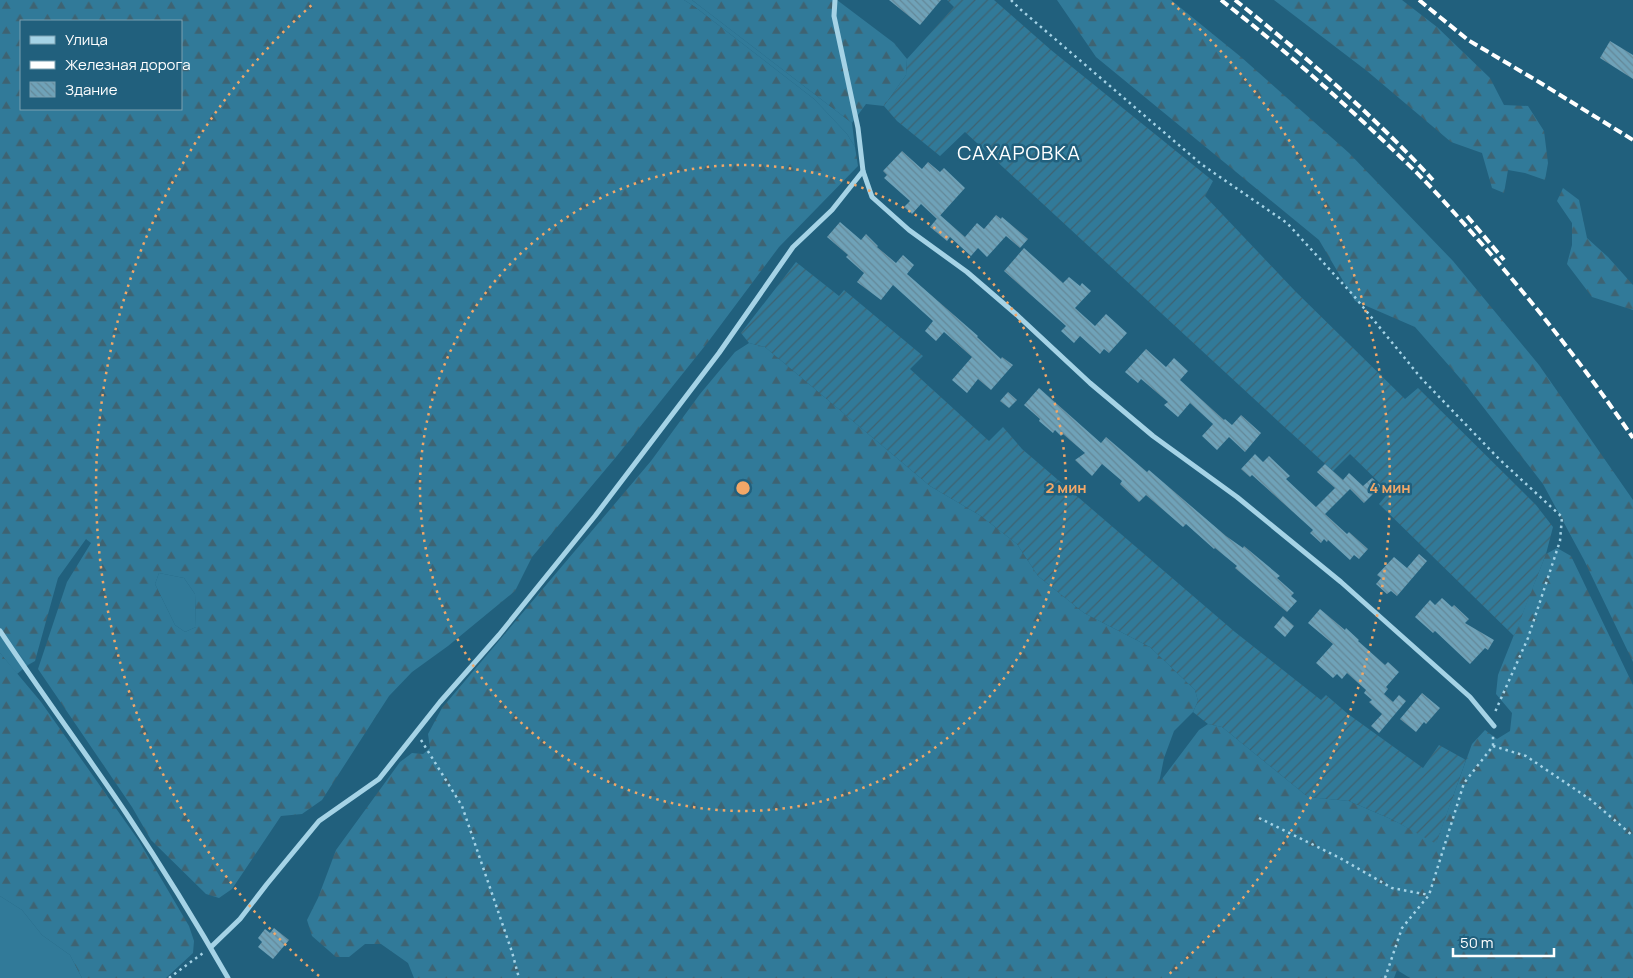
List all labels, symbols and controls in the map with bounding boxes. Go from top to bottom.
legend [20,20,182,110]
text: Улица [65,29,108,50]
text: Железная дорога [65,54,190,75]
text: Здание [65,79,118,100]
district label: САХАРОВКА [957,139,1081,166]
text: 2 мин [1045,477,1087,498]
text: 4 мин [1369,477,1411,498]
centre of rings [734,479,752,497]
scale bar [1453,926,1554,958]
text: 50 m [1460,932,1494,953]

